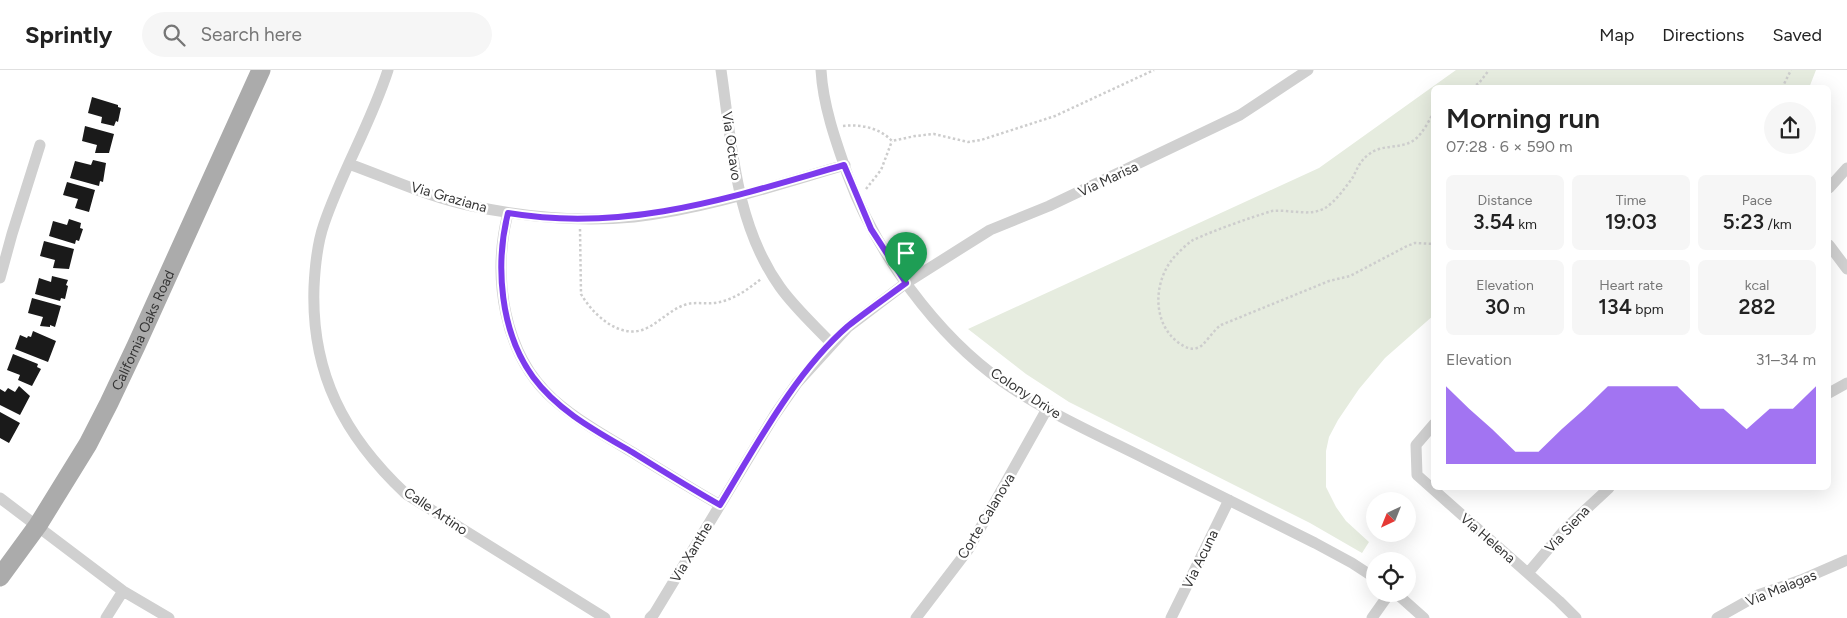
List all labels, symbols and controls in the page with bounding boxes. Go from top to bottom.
search box [142,12,492,57]
text: Sprintly [25,20,112,49]
icon: search [160,21,188,49]
text: Search here [200,23,302,46]
text: Map [1599,24,1634,46]
text: Directions [1662,24,1744,46]
text: Saved [1772,24,1822,46]
text: Morning run [1446,101,1600,135]
button: share [1764,102,1816,154]
street label: Via Octavo [718,110,745,182]
text: 07:28 · 6 × 590 m [1446,137,1573,156]
street label: Via Marisa [1076,158,1141,201]
street label: Via Graziana [409,179,489,216]
text: Distance [1478,192,1532,209]
text: Time [1616,192,1646,209]
text: Pace [1742,192,1772,209]
text: 3.54 [1473,209,1515,234]
text: 19:03 [1605,209,1657,234]
text: 5:23 [1722,209,1764,234]
text: km [1515,216,1537,233]
text: /km [1764,216,1792,233]
pin [885,232,927,283]
icon: arrive [892,239,920,267]
street label: California Oaks Road [108,268,178,393]
text: Elevation [1476,277,1534,294]
text: Heart rate [1599,277,1663,294]
text: kcal [1745,277,1769,294]
text: 30 [1485,294,1510,319]
text: 134 [1598,294,1632,319]
text: 282 [1739,294,1775,319]
text: m [1510,301,1525,318]
text: bpm [1632,301,1664,318]
text: Elevation [1446,350,1512,369]
text: 31–34 m [1756,350,1816,369]
street label: Colony Drive [987,364,1064,423]
street label: Corte Calanova [954,470,1019,562]
street label: Calle Artino [401,484,471,539]
north arrow [1366,492,1416,542]
map controls [1366,492,1416,602]
street label: Via Siena [1541,502,1593,556]
street label: Via Helena [1457,510,1519,567]
street label: Via Xanthe [667,519,716,586]
street label: Via Acuna [1179,527,1222,591]
button: locate [1366,552,1416,602]
street label: Via Malagas [1743,567,1819,610]

